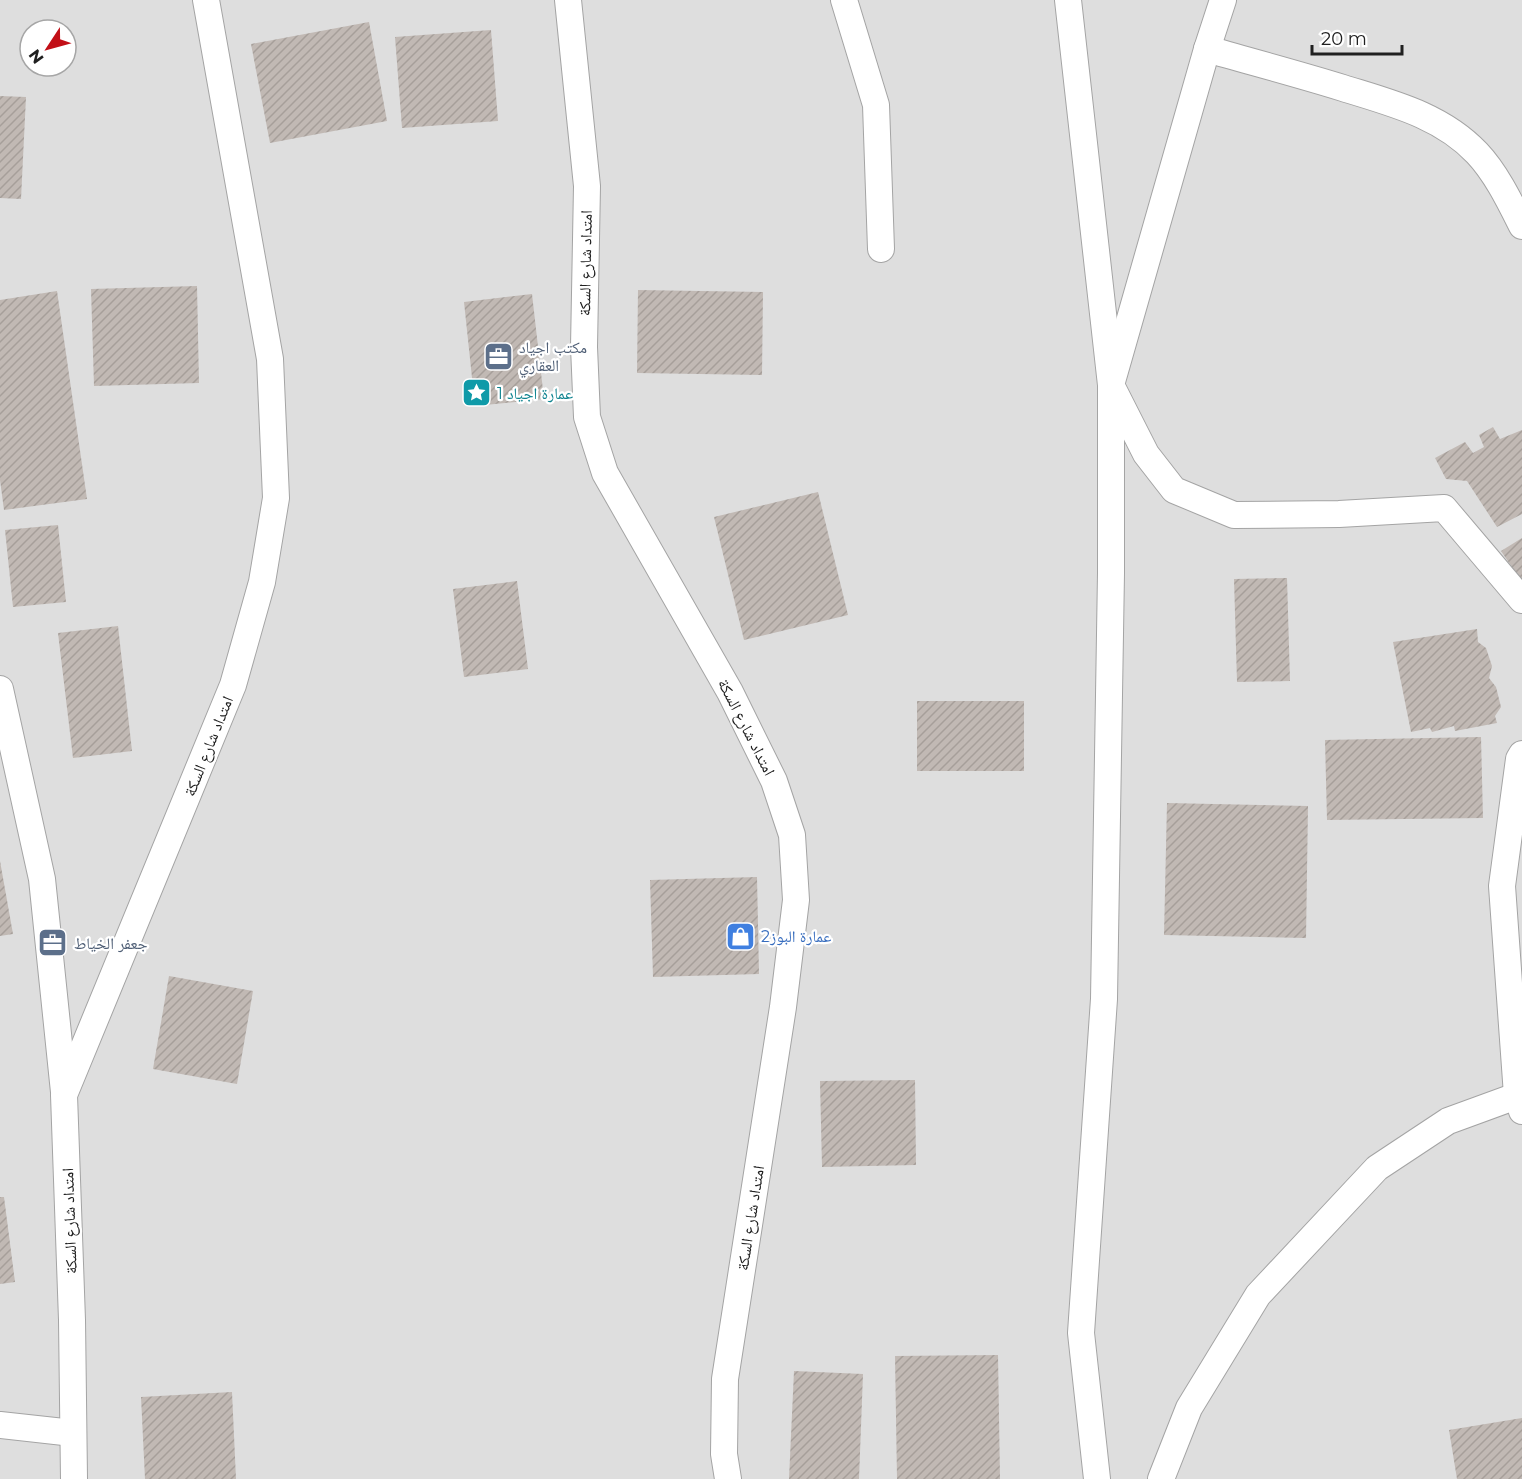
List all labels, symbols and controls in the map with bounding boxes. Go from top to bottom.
north arrow [18,18,78,78]
scale bar [1312,18,1402,56]
text: 20 m [1321,28,1367,50]
text: N [25,46,48,67]
street label: امتداد شارع السكة [575,210,597,316]
place label: مكتب اجياد العقاري [519,338,587,378]
office icon: مكتب اجياد العقاري [482,340,514,372]
place icon: عمارة اجياد 1 [460,377,492,409]
place label: عمارة اجياد 1 [497,384,573,403]
street label: امتداد شارع السكة [713,676,779,779]
street label: امتداد شارع السكة [180,693,238,799]
shop icon: عمارة البوز2 [724,920,756,952]
office icon: جعفر الخياط [37,927,69,959]
place label: عمارة البوز2 [761,927,831,946]
place label: جعفر الخياط [74,934,148,953]
street label: امتداد شارع السكة [733,1164,769,1272]
street label: امتداد شارع السكة [58,1168,82,1274]

